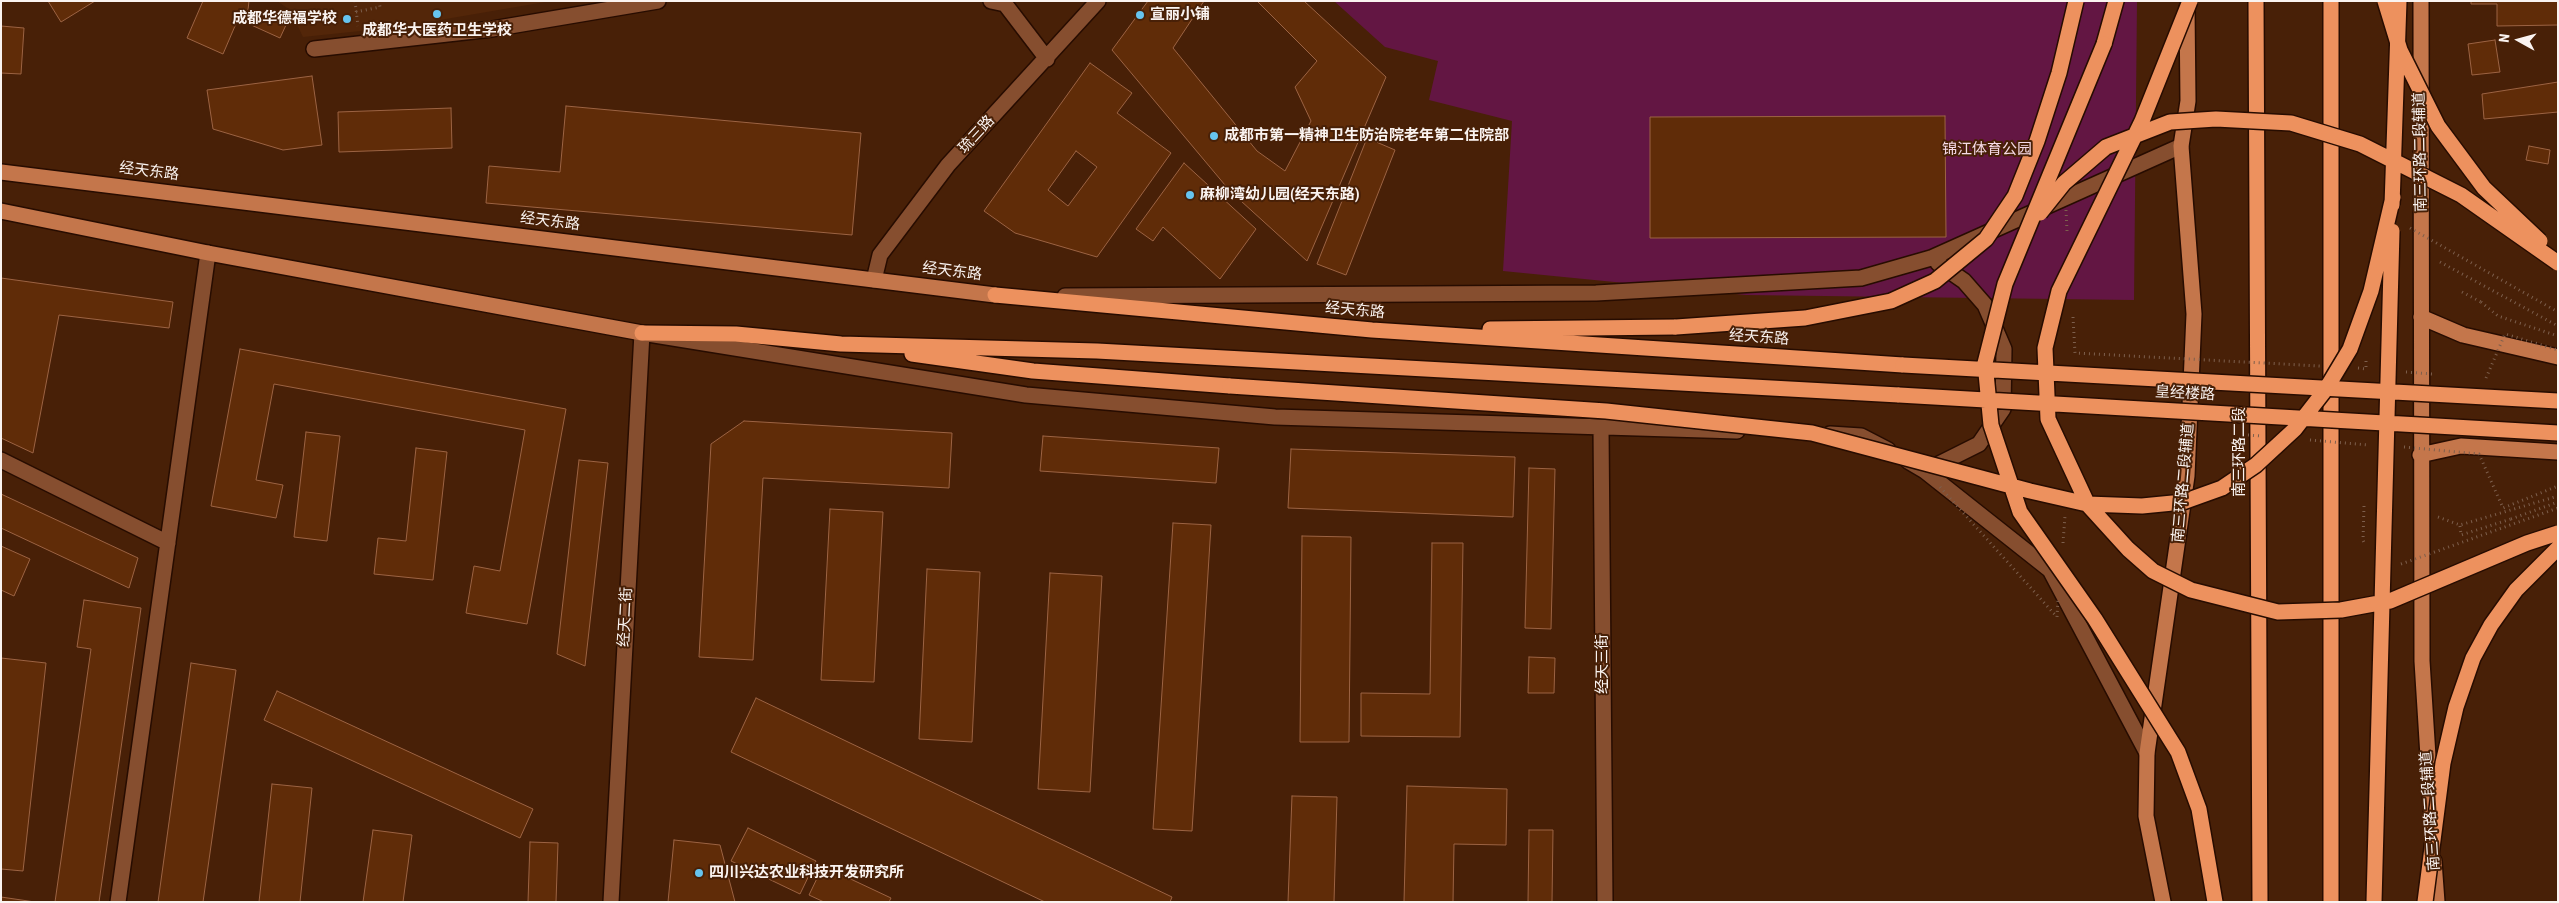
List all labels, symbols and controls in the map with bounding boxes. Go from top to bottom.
place label: 宣丽小铺 [1150,6,1210,24]
marker: 成都华大医药卫生学校 [431,8,443,20]
marker: 宣丽小铺 [1134,9,1146,21]
place label: 成都华德福学校 [232,10,337,28]
marker: 成都华德福学校 [341,13,353,25]
north arrow [2494,15,2544,65]
place label: 成都华大医药卫生学校 [362,22,512,40]
text: N [2496,33,2513,43]
street label: 南三环路二段辅道 [2411,92,2431,212]
street label: 琉三路 [955,112,999,158]
place label: 成都市第一精神卫生防治院老年第二住院部 [1224,127,1509,145]
marker: 成都市第一精神卫生防治院老年第二住院部 [1208,130,1220,142]
park label: 锦江体育公园 [1942,141,2032,159]
street label: 经天东路 [118,159,180,185]
place label: 麻柳湾幼儿园(经天东路) [1200,186,1360,204]
marker: 麻柳湾幼儿园(经天东路) [1184,189,1196,201]
street label: 经天东路 [519,209,581,235]
street label: 经天东路 [921,259,983,285]
street label: 经天东路 [1324,299,1386,323]
street label: 经天东路 [1728,327,1790,349]
street label: 皇经楼路 [2155,383,2215,405]
street label: 南三环路二段 [2231,407,2249,497]
street label: 南三环路二段辅道 [2170,422,2198,544]
street label: 经天二街 [615,587,637,647]
street label: 经天三街 [1594,634,1612,694]
street label: 南三环路二段辅道 [2418,751,2444,871]
place label: 四川兴达农业科技开发研究所 [709,864,904,882]
marker: 四川兴达农业科技开发研究所 [693,867,705,879]

